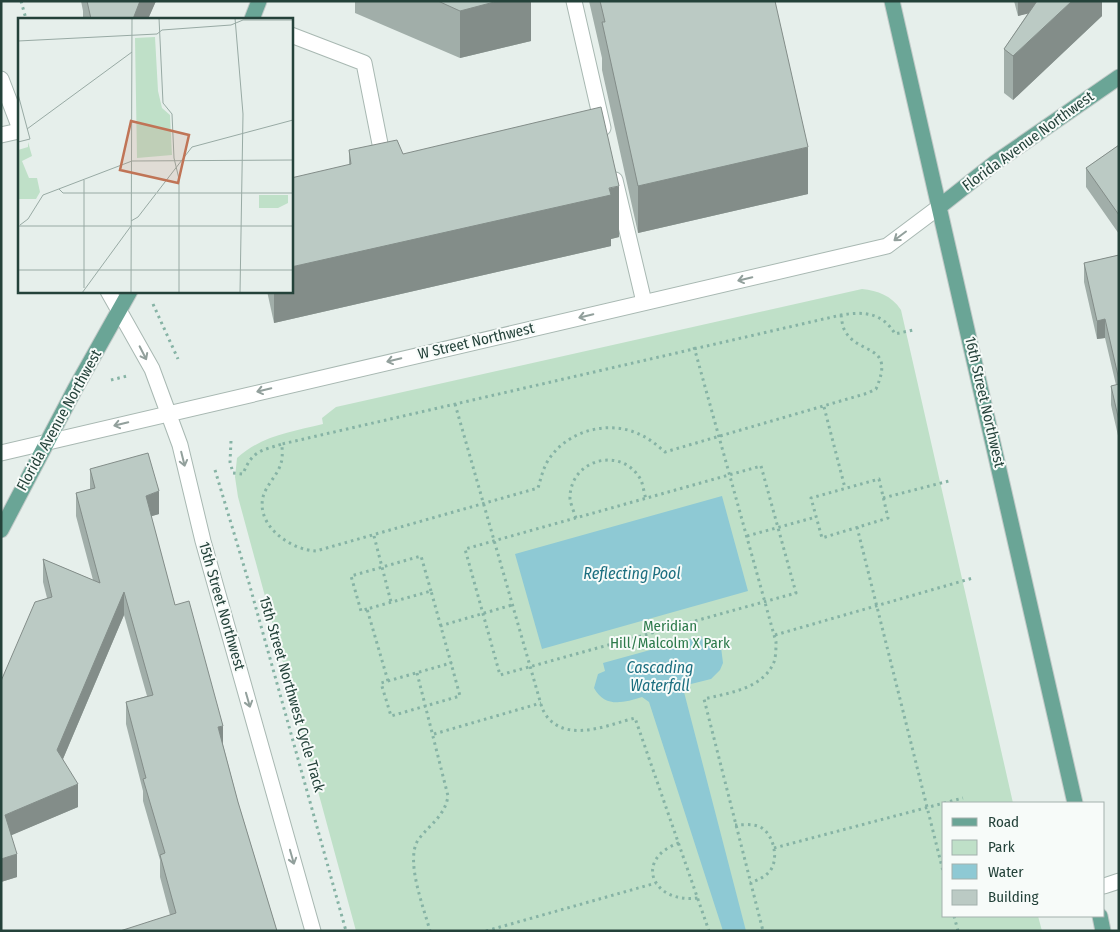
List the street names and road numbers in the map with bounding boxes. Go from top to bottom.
street label: Florida Avenue Northwest [959,87,1097,195]
street label: W Street Northwest [416,319,536,363]
street label: 16th Street Northwest [961,335,1009,469]
street label: Florida Avenue Northwest [13,346,105,494]
street label: 15th Street Northwest [195,540,249,672]
street label: 15th Street Northwest Cycle Track [255,594,329,794]

